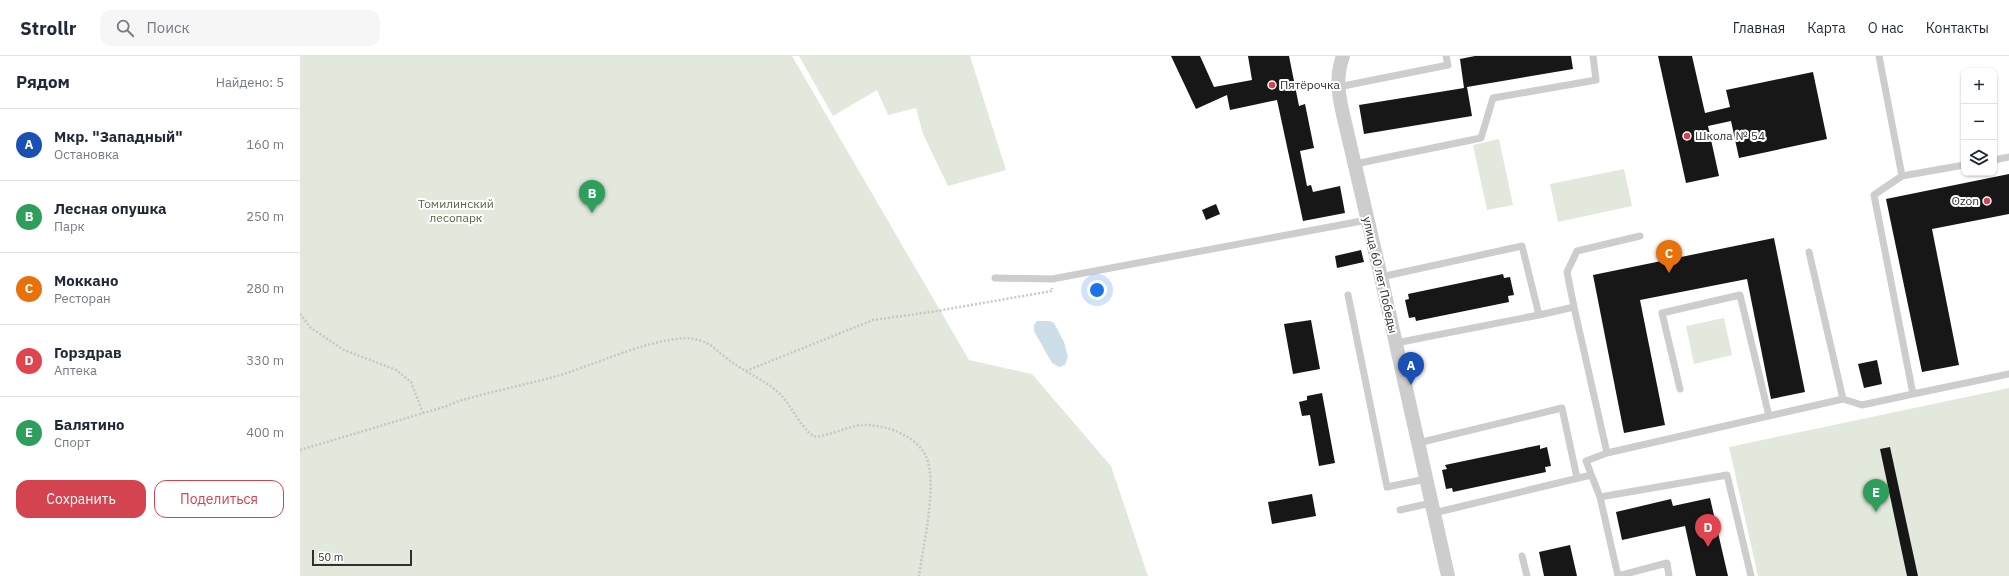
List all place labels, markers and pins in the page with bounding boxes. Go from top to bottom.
place label: Пятёрочка [1280,77,1340,92]
marker: Пятёрочка [1267,80,1277,90]
place label: Школа № 54 [1695,128,1765,143]
marker: Школа № 54 [1682,131,1692,141]
pin: B [579,180,605,213]
place label: Ozon [1952,193,1979,208]
marker: Ozon [1982,196,1992,206]
pin: C [1656,240,1682,273]
pin: A [1398,352,1424,385]
pin: E [1863,479,1889,512]
pin: D [1695,514,1721,547]

